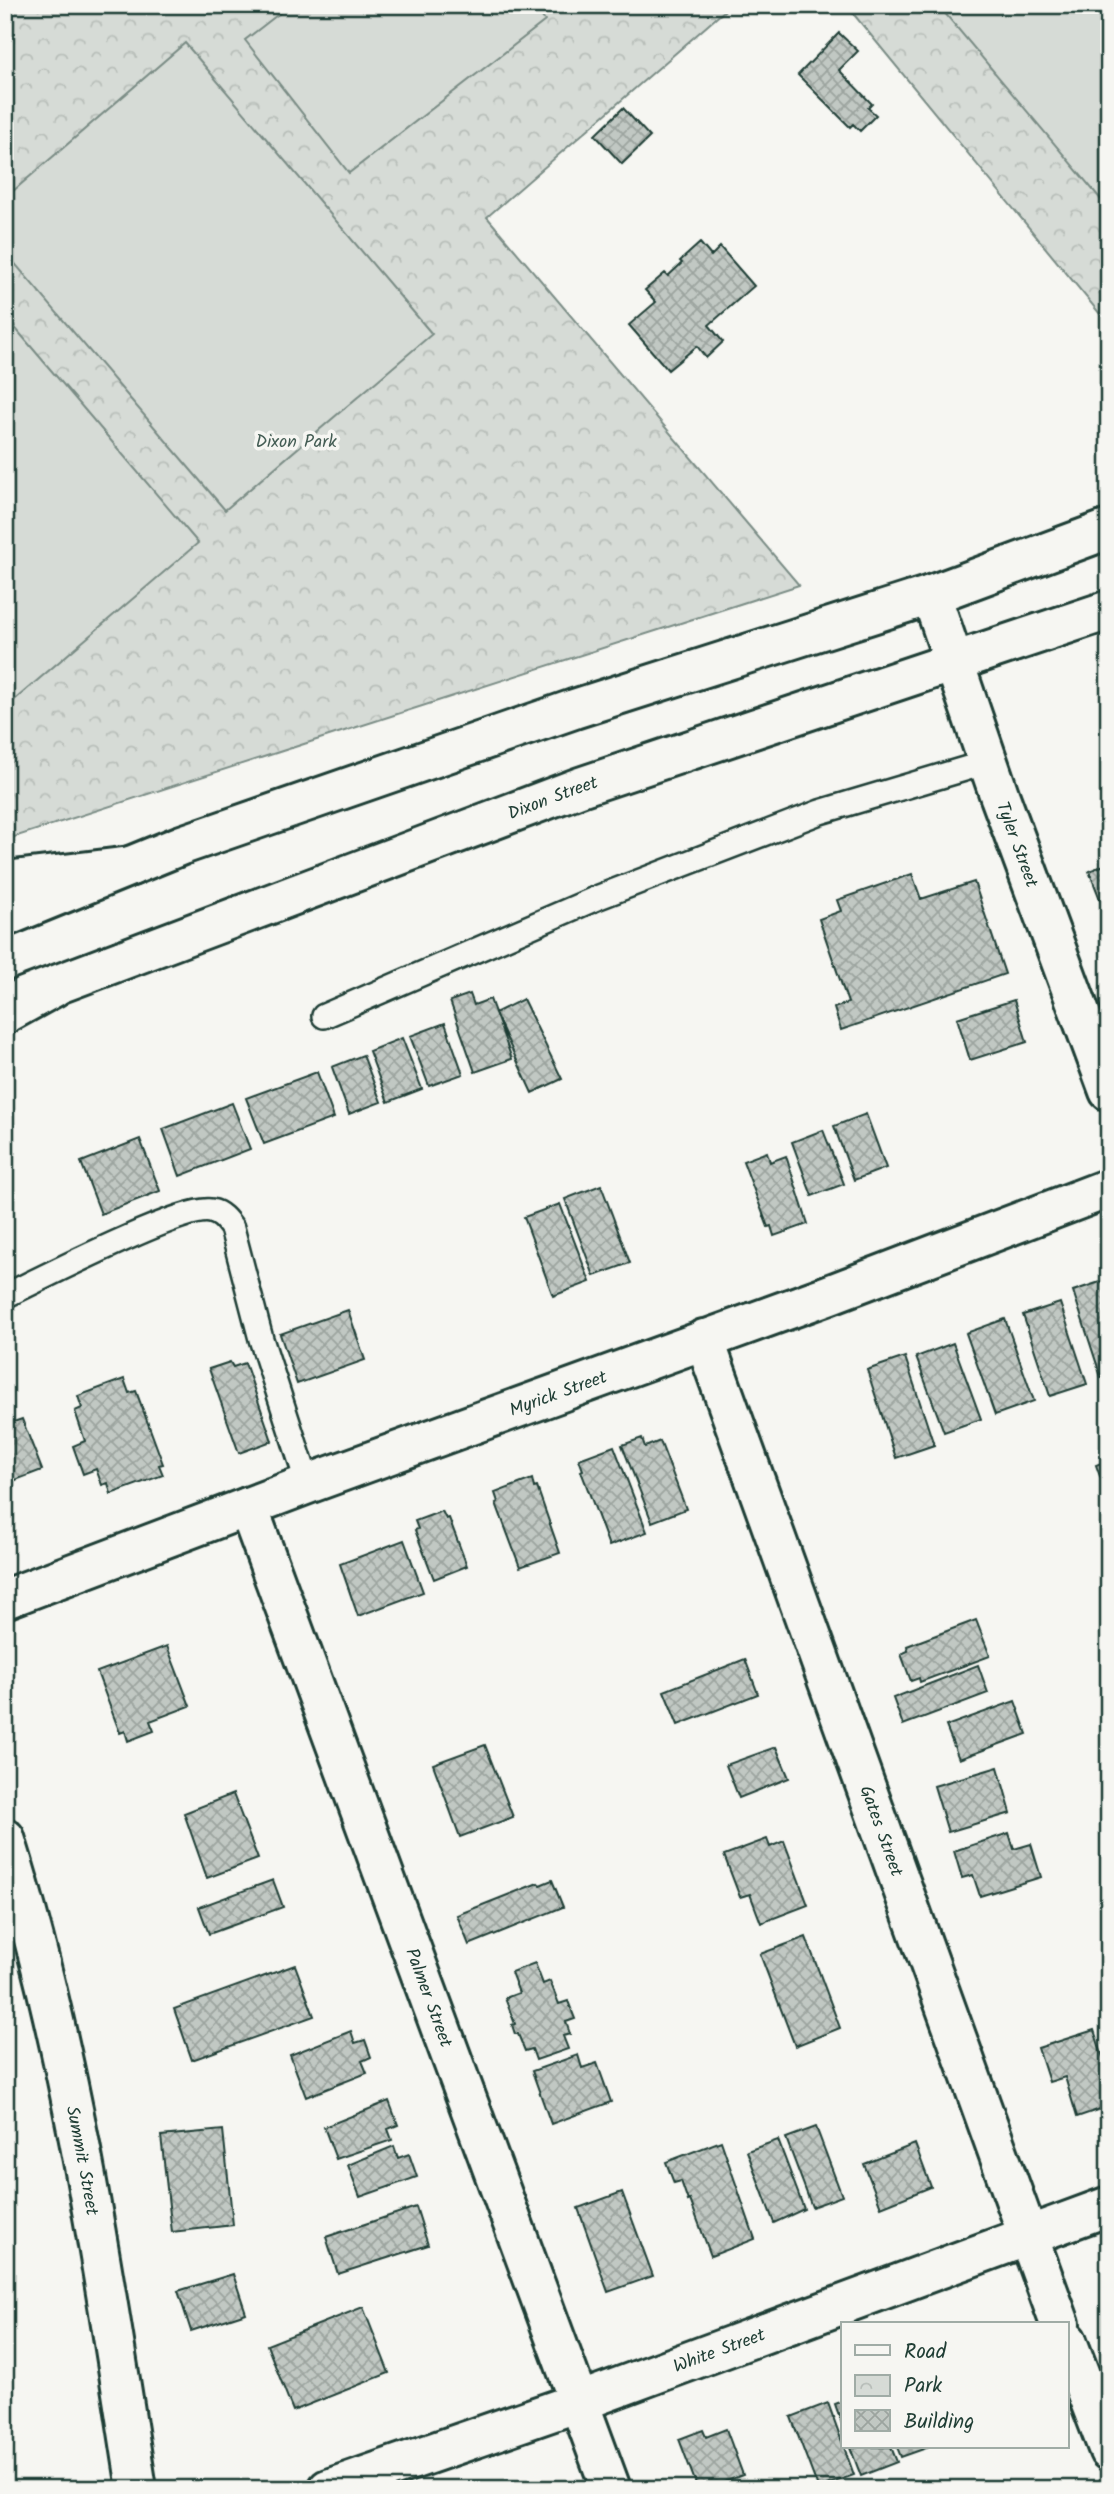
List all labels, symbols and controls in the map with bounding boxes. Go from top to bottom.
park label: Dixon Park [255,428,337,457]
street label: Dixon Street [504,769,603,829]
street label: Tyler Street [987,798,1046,893]
street label: Myrick Street [505,1363,612,1426]
street label: Gates Street [851,1782,911,1882]
street label: Palmer Street [396,1944,460,2053]
street label: Summit Street [57,2103,106,2219]
street label: White Street [670,2321,771,2382]
legend [841,2322,1068,2448]
text: Road [904,2336,947,2369]
text: Park [904,2370,942,2403]
text: Building [904,2406,974,2439]

